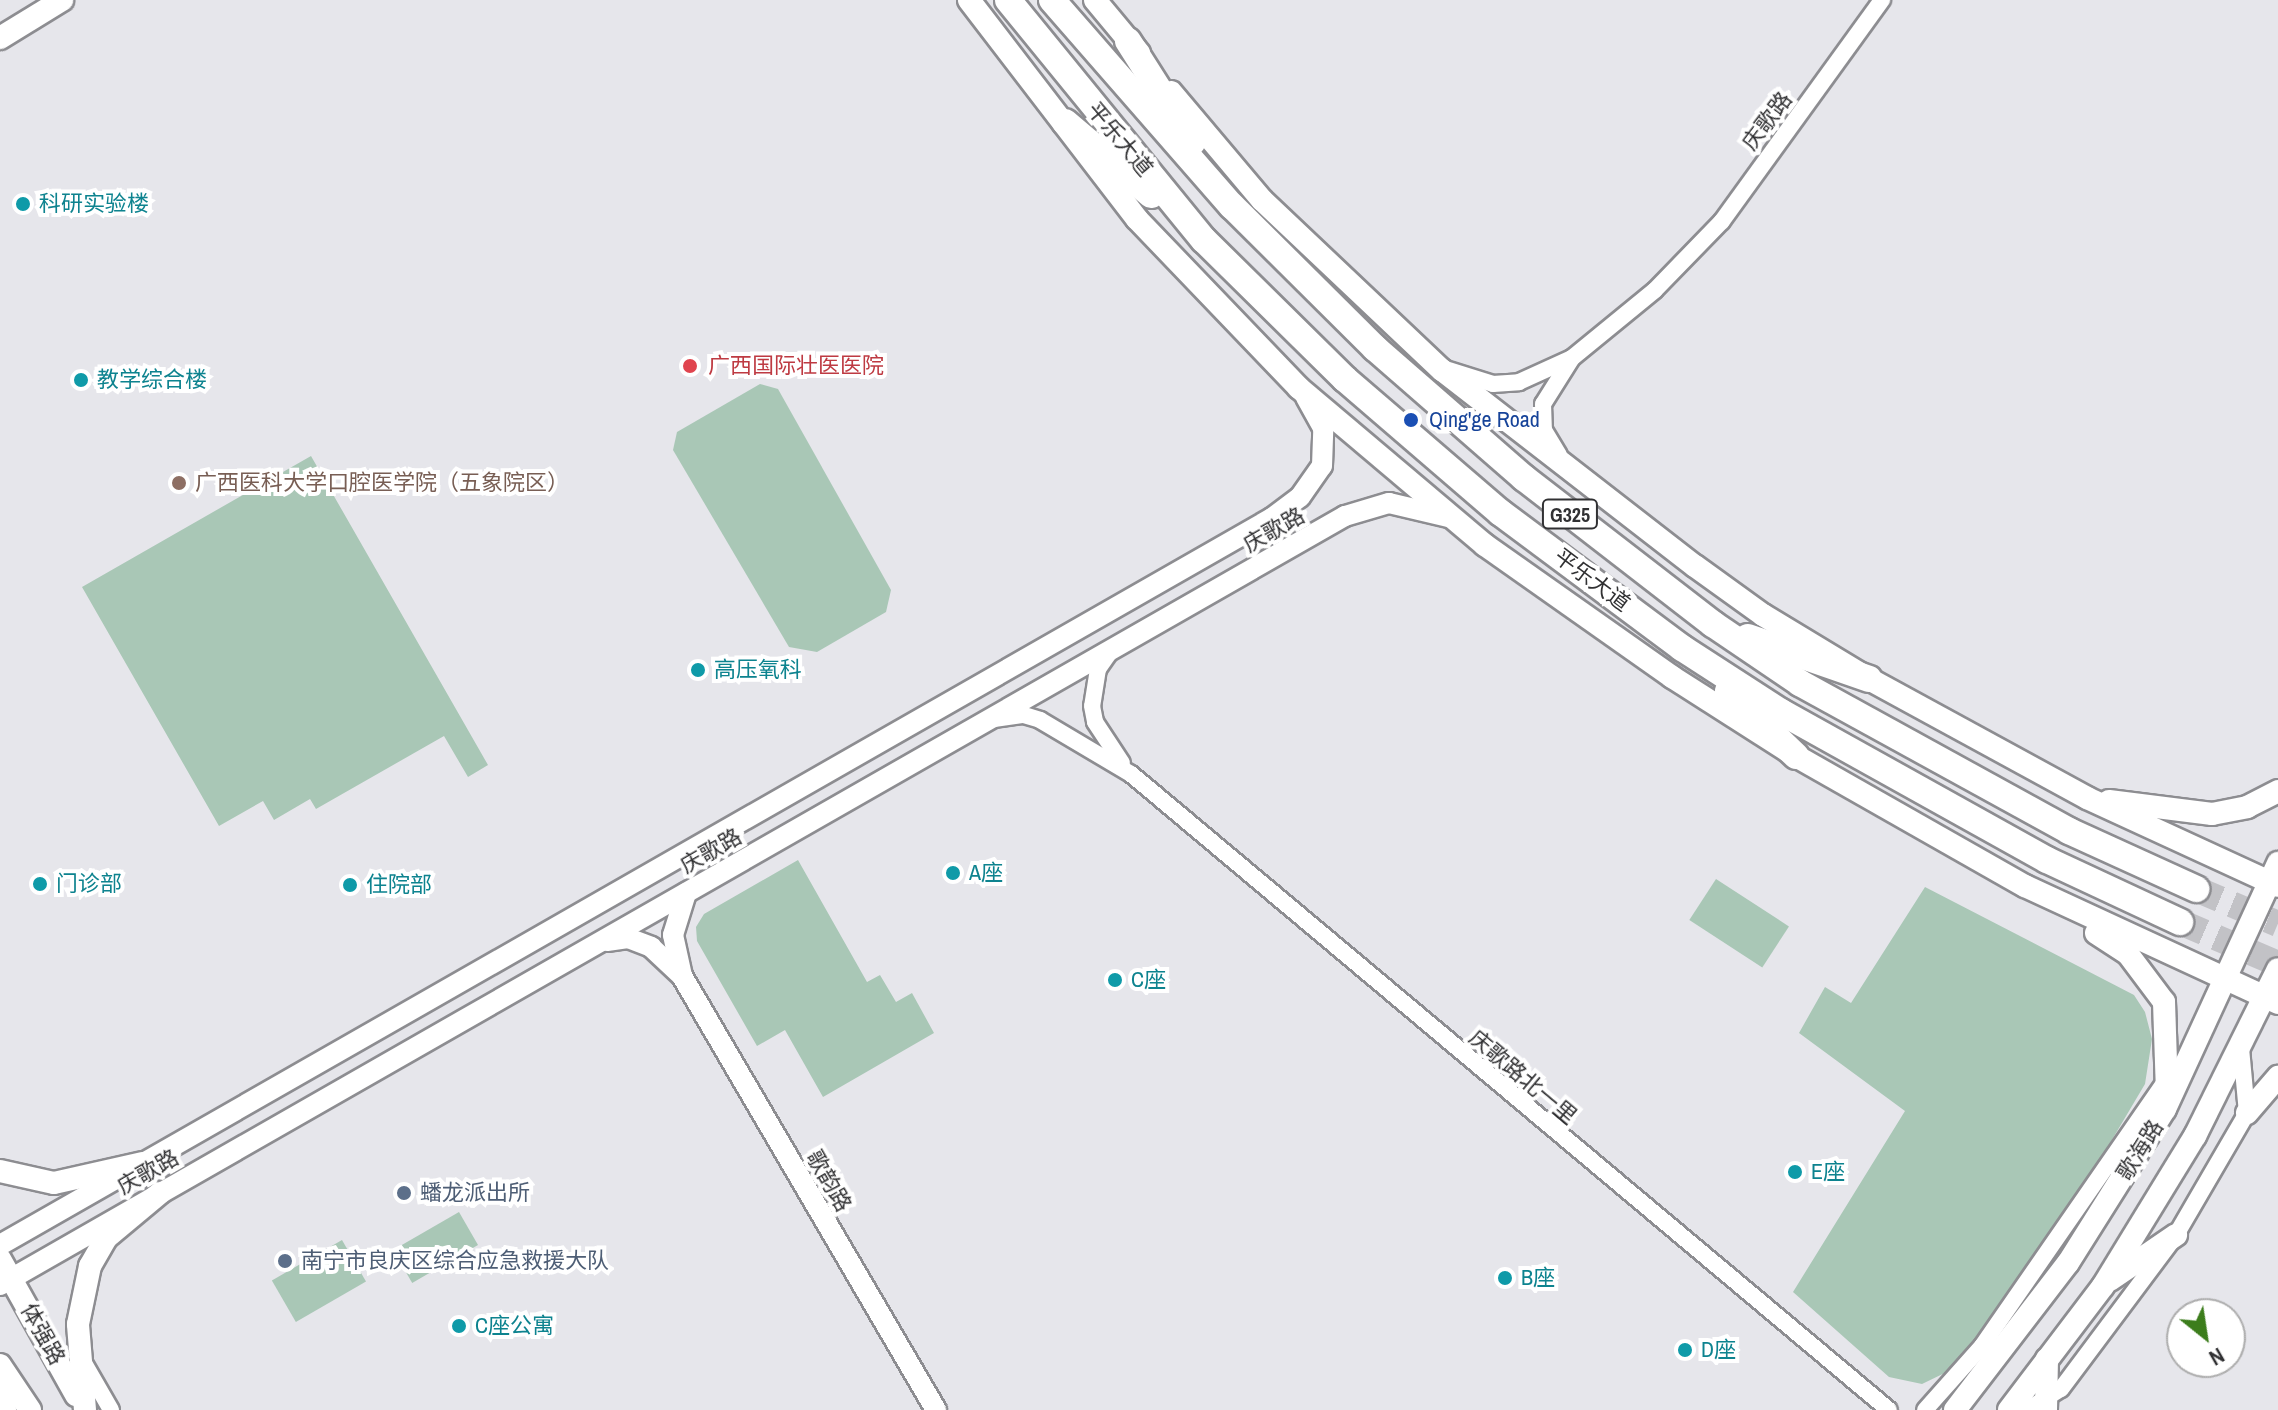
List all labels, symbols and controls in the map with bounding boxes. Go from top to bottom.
street label: 庆歌路 [1737,87,1797,155]
street label: 平乐大道 [1082,97,1158,181]
place label: 科研实验楼 [39,191,149,217]
marker: 科研实验楼 [14,195,32,213]
place label: 广西国际壮医医院 [708,353,884,379]
marker: 广西国际壮医医院 [679,355,701,377]
place label: 教学综合楼 [97,367,207,393]
marker: 教学综合楼 [72,371,90,389]
place label: Qing'ge Road [1429,407,1540,433]
marker: Qing'ge Road [1400,409,1422,431]
place label: 广西医科大学口腔医学院（五象院区） [195,470,569,496]
marker: 广西医科大学口腔医学院（五象院区） [170,474,188,492]
road number: G325 [1540,498,1600,530]
street label: 庆歌路 [1239,502,1309,558]
street label: 平乐大道 [1549,543,1635,617]
place label: 高压氧科 [714,657,802,683]
marker: 高压氧科 [689,661,707,679]
street label: 庆歌路 [676,823,746,879]
place label: A座 [969,860,1003,886]
marker: A座 [944,864,962,882]
place label: 门诊部 [56,871,122,897]
place label: 住院部 [366,872,432,898]
marker: 门诊部 [31,875,49,893]
marker: 住院部 [341,876,359,894]
place label: C座 [1131,967,1166,993]
marker: C座 [1106,971,1124,989]
street label: 庆歌路北一里 [1464,1024,1582,1130]
street label: 歌海路 [2111,1115,2169,1185]
street label: 庆歌路 [113,1144,183,1200]
street label: 歌韵路 [801,1146,857,1216]
place label: E座 [1811,1159,1845,1185]
marker: E座 [1786,1163,1804,1181]
place label: 蟠龙派出所 [420,1180,530,1206]
marker: 蟠龙派出所 [395,1184,413,1202]
place label: 南宁市良庆区综合应急救援大队 [301,1248,609,1274]
marker: 南宁市良庆区综合应急救援大队 [276,1252,294,1270]
place label: B座 [1521,1265,1555,1291]
marker: B座 [1496,1269,1514,1287]
north arrow [2166,1298,2246,1378]
street label: 体强路 [15,1299,71,1369]
place label: C座公寓 [475,1313,554,1339]
marker: C座公寓 [450,1317,468,1335]
place label: D座 [1701,1337,1736,1363]
marker: D座 [1676,1341,1694,1359]
text: N [2204,1341,2230,1373]

